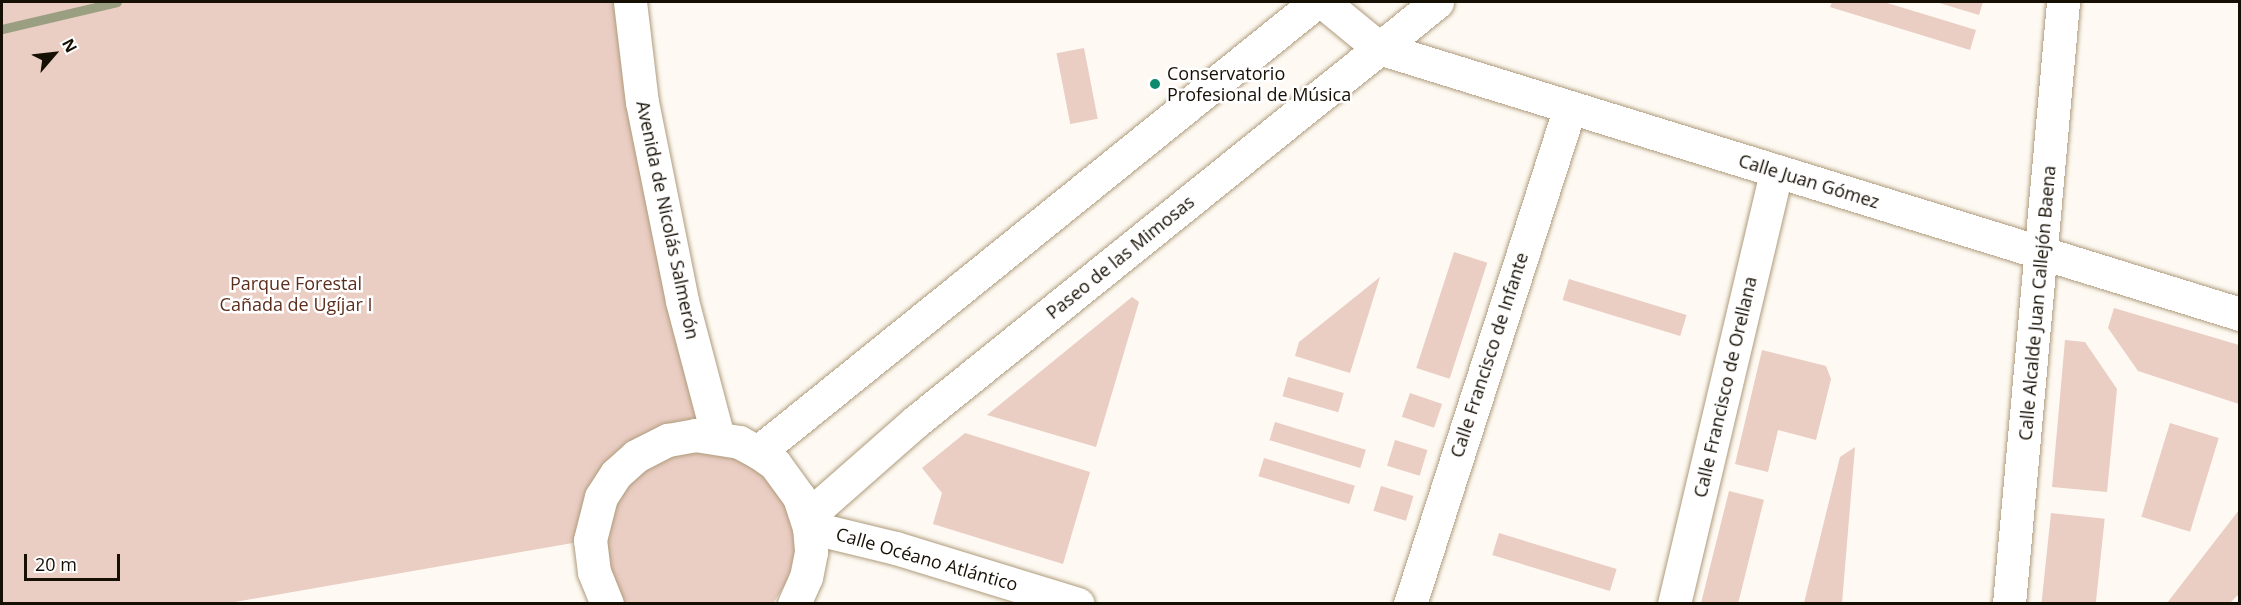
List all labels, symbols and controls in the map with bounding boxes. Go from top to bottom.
north arrow [24,24,84,84]
text: N [57,35,83,56]
place label: Conservatorio Profesional de Música [1167,63,1351,106]
marker: Conservatorio Profesional de Música [1148,77,1162,91]
street label: Avenida de Nicolás Salmerón [632,99,704,341]
street label: Calle Juan Gómez [1736,149,1882,213]
street label: Calle Alcalde Juan Callejón Baena [2014,165,2060,441]
street label: Paseo de las Mimosas [1042,191,1198,323]
street label: Calle Francisco de Infante [1446,250,1532,460]
park label: Parque Forestal Cañada de Ugíjar I [220,273,372,316]
street label: Calle Francisco de Orellana [1689,274,1761,500]
street label: Calle Océano Atlántico [834,523,1020,595]
scale bar [27,542,123,580]
text: 20 m [35,552,77,576]

